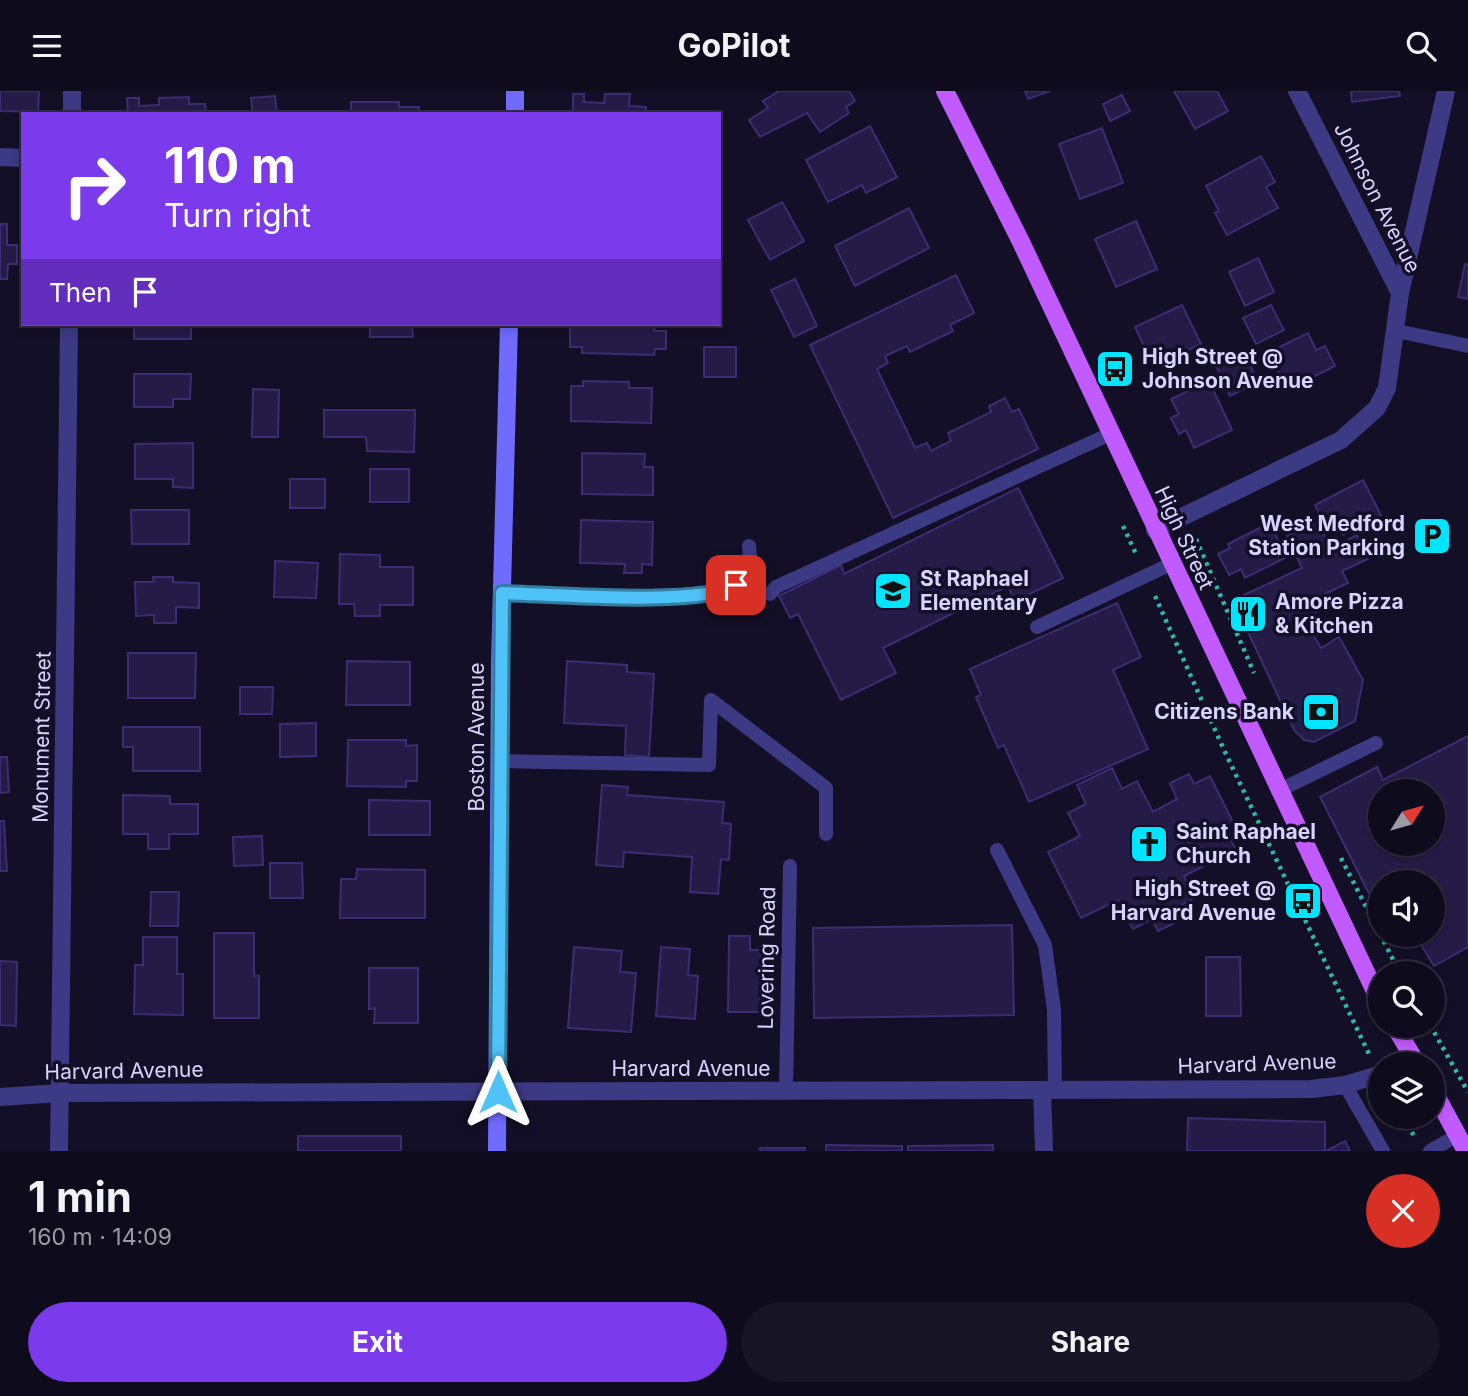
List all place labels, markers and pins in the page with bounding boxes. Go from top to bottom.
place label: High Street @ Johnson Avenue [1142,344,1314,393]
bus stop icon: High Street @ Johnson Avenue [1094,348,1136,390]
place label: West Medford Station Parking [1248,511,1405,560]
parking icon: West Medford Station Parking [1411,515,1453,557]
pin [706,555,766,615]
place label: St Raphael Elementary [920,566,1038,615]
school or university icon: St Raphael Elementary [872,570,914,612]
place label: Amore Pizza & Kitchen [1275,589,1404,638]
restaurant icon: Amore Pizza & Kitchen [1227,593,1269,635]
bank icon: Citizens Bank [1300,691,1342,733]
place label: Citizens Bank [1154,699,1295,724]
place label: Saint Raphael Church [1176,819,1316,868]
church icon: Saint Raphael Church [1128,823,1170,865]
place label: High Street @ Harvard Avenue [1111,876,1276,925]
bus stop icon: High Street @ Harvard Avenue [1282,880,1324,922]

